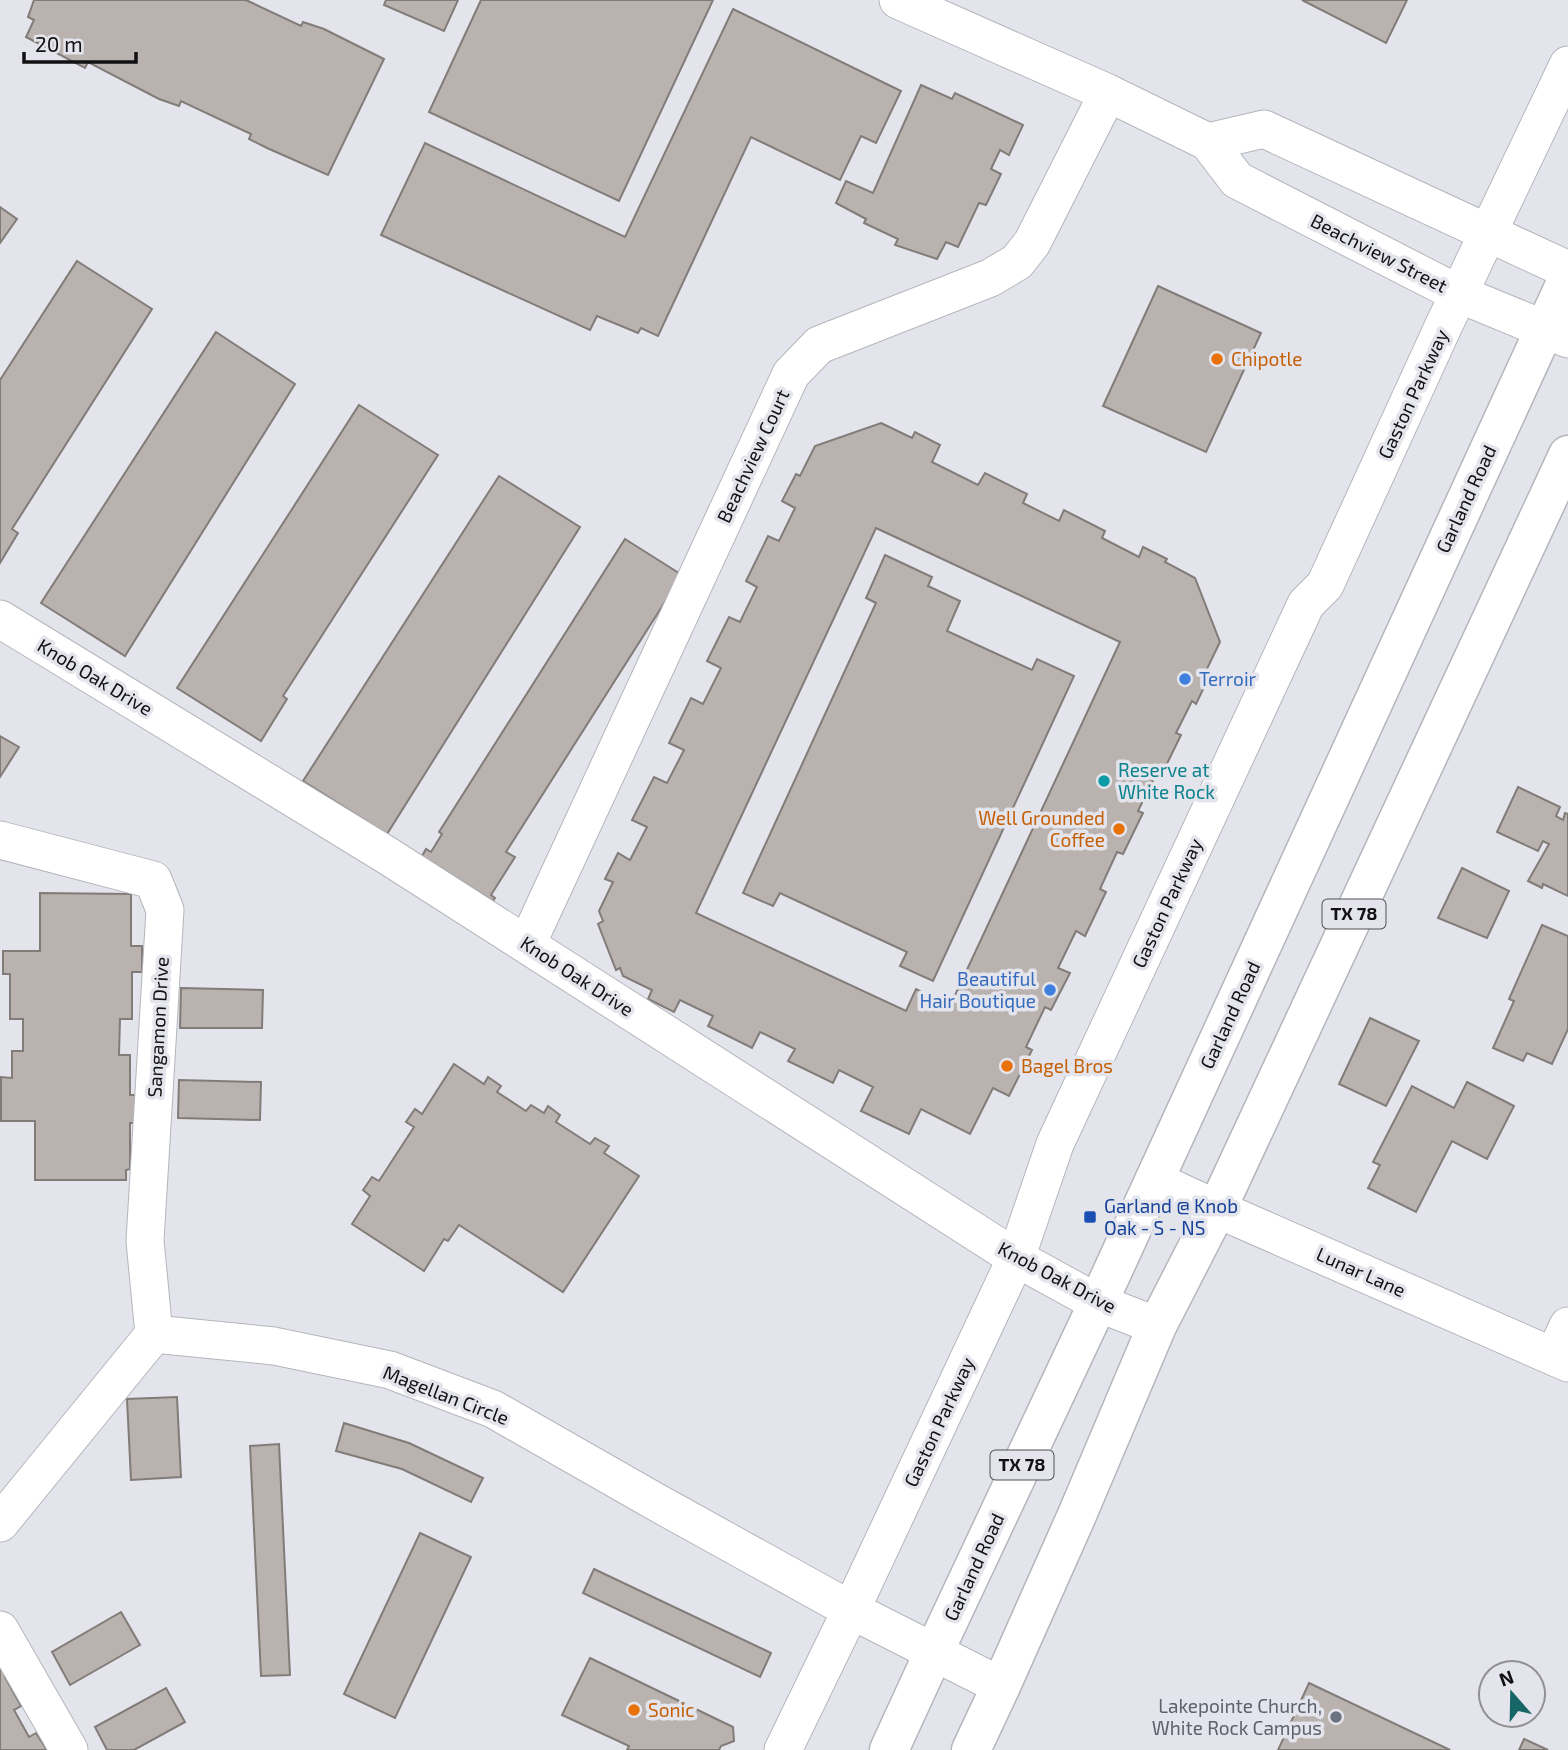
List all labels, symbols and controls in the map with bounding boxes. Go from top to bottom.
scale bar [24,21,136,65]
text: 20 m [35,31,83,56]
street label: Beachview Street [1307,208,1451,297]
street label: Gaston Parkway [1372,325,1453,462]
place label: Chipotle [1231,347,1302,370]
marker: Chipotle [1209,351,1225,367]
street label: Beachview Court [712,385,794,526]
street label: Garland Road [1431,441,1500,556]
street label: Knob Oak Drive [34,633,157,720]
place label: Terroir [1199,667,1257,690]
marker: Terroir [1177,671,1193,687]
place label: Reserve at White Rock [1118,758,1215,803]
marker: Reserve at White Rock [1096,773,1112,789]
place label: Well Grounded Coffee [978,806,1105,851]
marker: Well Grounded Coffee [1111,821,1127,837]
street label: Gaston Parkway [1126,834,1207,971]
road number: TX 78 [1322,900,1386,929]
street label: Knob Oak Drive [516,931,638,1021]
street label: Sangamon Drive [142,956,173,1098]
street label: Garland Road [1195,957,1264,1072]
place label: Beautiful Hair Boutique [919,967,1036,1012]
marker: Beautiful Hair Boutique [1042,982,1058,998]
place label: Bagel Bros [1021,1054,1113,1077]
marker: Bagel Bros [999,1058,1015,1074]
place label: Garland @ Knob Oak - S - NS [1104,1194,1238,1239]
marker: Garland @ Knob Oak - S - NS [1082,1209,1098,1225]
street label: Knob Oak Drive [994,1236,1120,1317]
street label: Lunar Lane [1313,1242,1409,1301]
street label: Gaston Parkway [898,1353,979,1490]
street label: Magellan Circle [380,1360,512,1429]
road number: TX 78 [990,1450,1054,1480]
street label: Garland Road [939,1509,1008,1624]
north arrow [1477,1659,1547,1729]
text: N [1496,1664,1516,1691]
place label: Lakepointe Church, White Rock Campus [1152,1694,1322,1739]
place label: Sonic [648,1698,695,1721]
marker: Sonic [626,1702,642,1718]
marker: Lakepointe Church, White Rock Campus [1328,1709,1344,1725]

